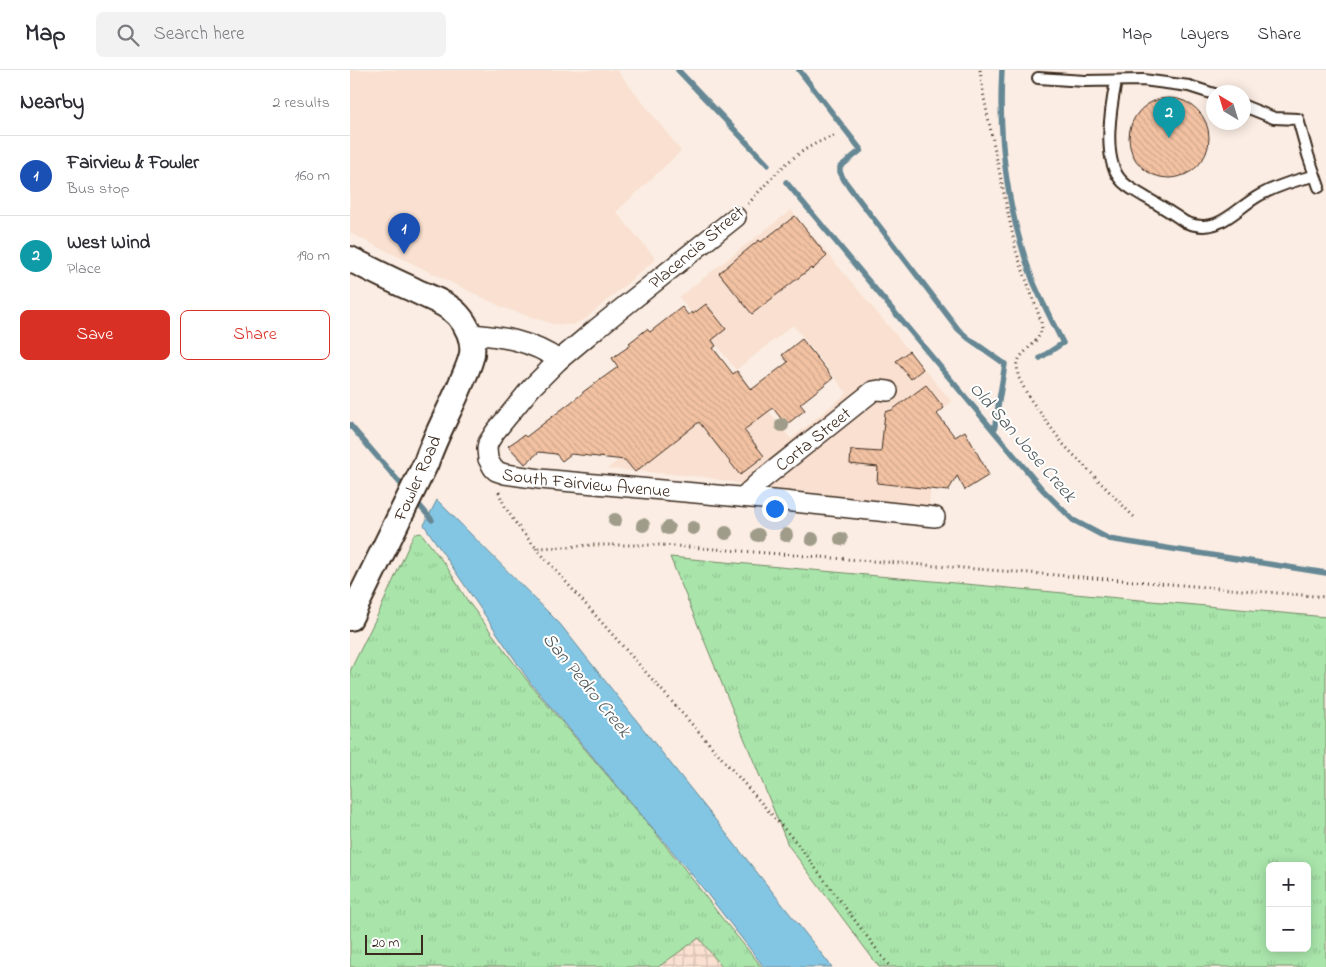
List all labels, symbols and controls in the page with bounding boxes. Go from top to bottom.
search box [96,12,446,57]
text: Map [25,17,66,52]
icon: search [114,21,142,49]
text: Search here [154,21,245,48]
text: Map [1122,22,1152,48]
text: Layers [1180,22,1230,48]
text: Share [1258,22,1301,48]
north arrow [1206,85,1251,130]
text: Nearby [20,88,84,118]
text: 2 results [272,91,330,115]
pin: 2 [1153,97,1185,138]
text: Fairview & Fowler [67,150,199,177]
text: 1 [33,164,39,188]
text: 160 m [295,164,330,188]
text: Bus stop [67,177,130,201]
street label: Placencia Street [644,201,751,296]
pin: 1 [388,213,420,254]
text: West Wind [67,230,150,257]
text: 2 [32,244,40,268]
text: 190 m [297,244,330,268]
text: Place [67,257,101,281]
button: Save [20,310,170,360]
button: Share [180,310,330,360]
water label: Old San Jose Creek [962,377,1082,509]
street label: Corta Street [771,402,858,479]
street label: Fowler Road [388,432,449,527]
street label: South Fairview Avenue [500,463,672,506]
your location [762,496,788,522]
water label: San Pedro Creek [535,627,637,744]
map controls [1266,862,1311,952]
button: + [1266,862,1311,907]
button: − [1266,907,1311,952]
scale bar [365,932,422,955]
text: 20 m [372,933,399,954]

